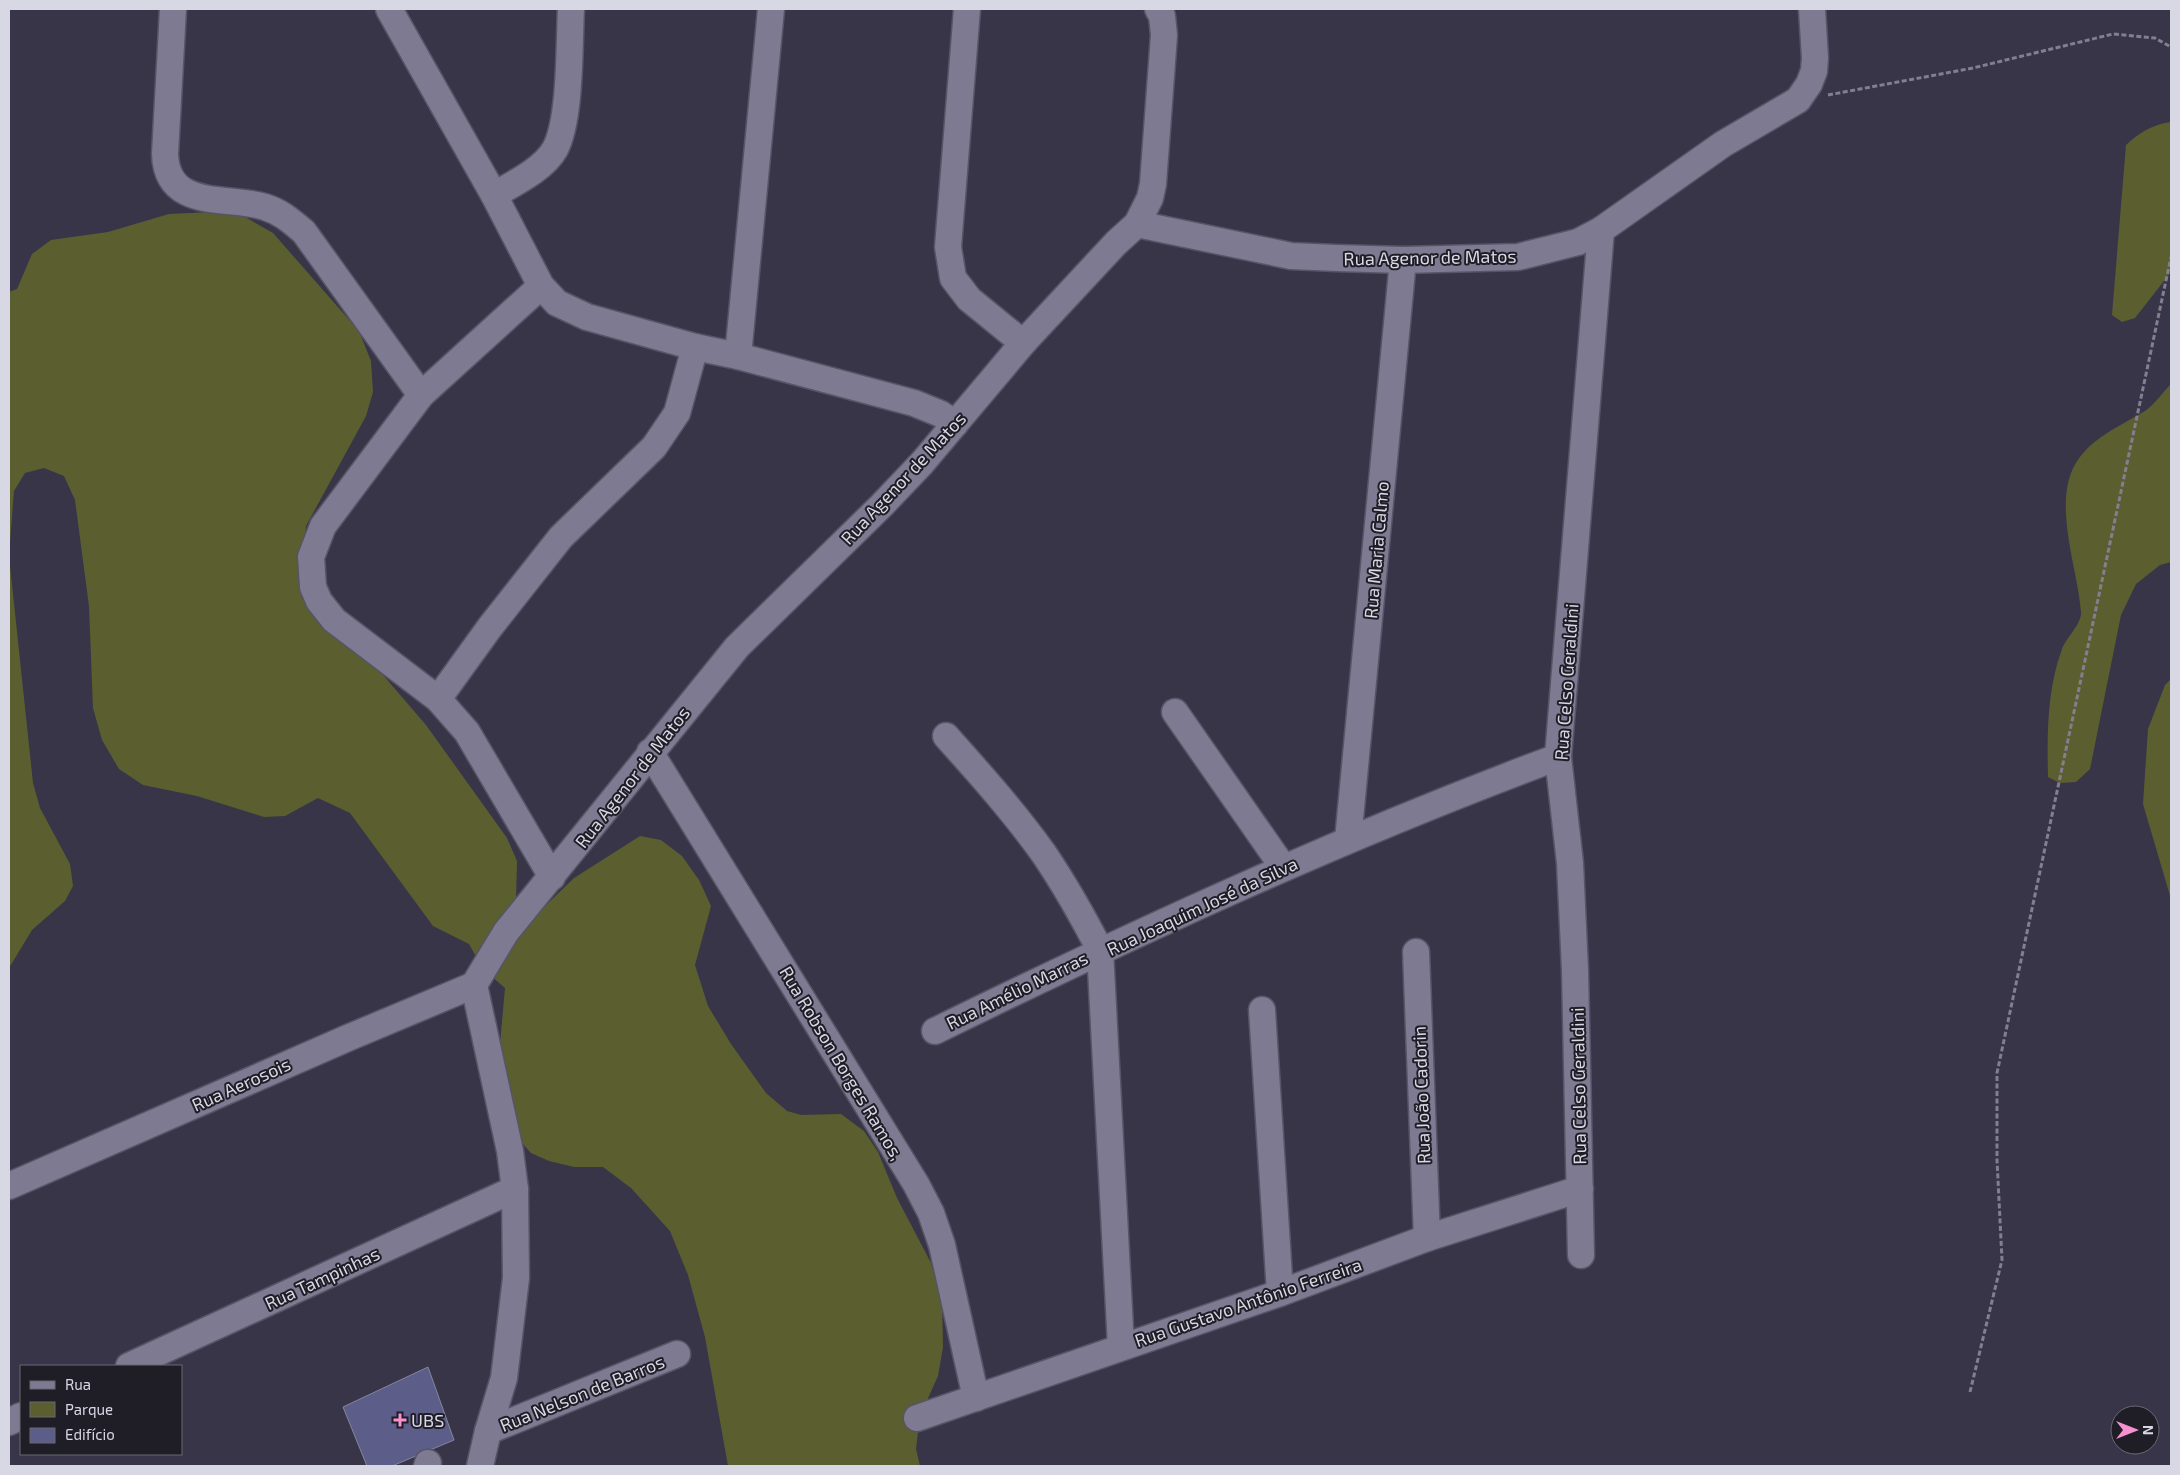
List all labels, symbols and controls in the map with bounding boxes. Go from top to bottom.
street label: Rua Agenor de Matos [1343,244,1517,270]
street label: Rua Agenor de Matos [836,407,970,549]
street label: Rua Maria Calmo [1359,480,1393,620]
street label: Rua Celso Geraldini [1550,603,1582,761]
street label: Rua Agenor de Matos [570,702,694,852]
street label: Rua Joaquim José da Silva [1103,852,1301,960]
street label: Rua Amélio Marras [943,946,1091,1034]
street label: Rua Robson Borges Ramos, [775,962,909,1164]
street label: Rua Celso Geraldini [1566,1007,1590,1165]
street label: Rua João Cadorin [1408,1026,1434,1164]
street label: Rua Aerosois [188,1052,294,1116]
street label: Rua Tampinhas [261,1242,383,1314]
street label: Rua Gustavo Antônio Ferreira [1132,1253,1364,1351]
street label: Rua Nelson de Barros [497,1350,667,1436]
legend [20,1365,182,1455]
text: Rua [65,1375,91,1393]
text: Parque [65,1400,113,1418]
north arrow [2110,1405,2160,1455]
place label: UBS [411,1409,444,1431]
marker: UBS [393,1413,407,1427]
text: Edifício [65,1425,115,1443]
text: N [2140,1425,2157,1435]

